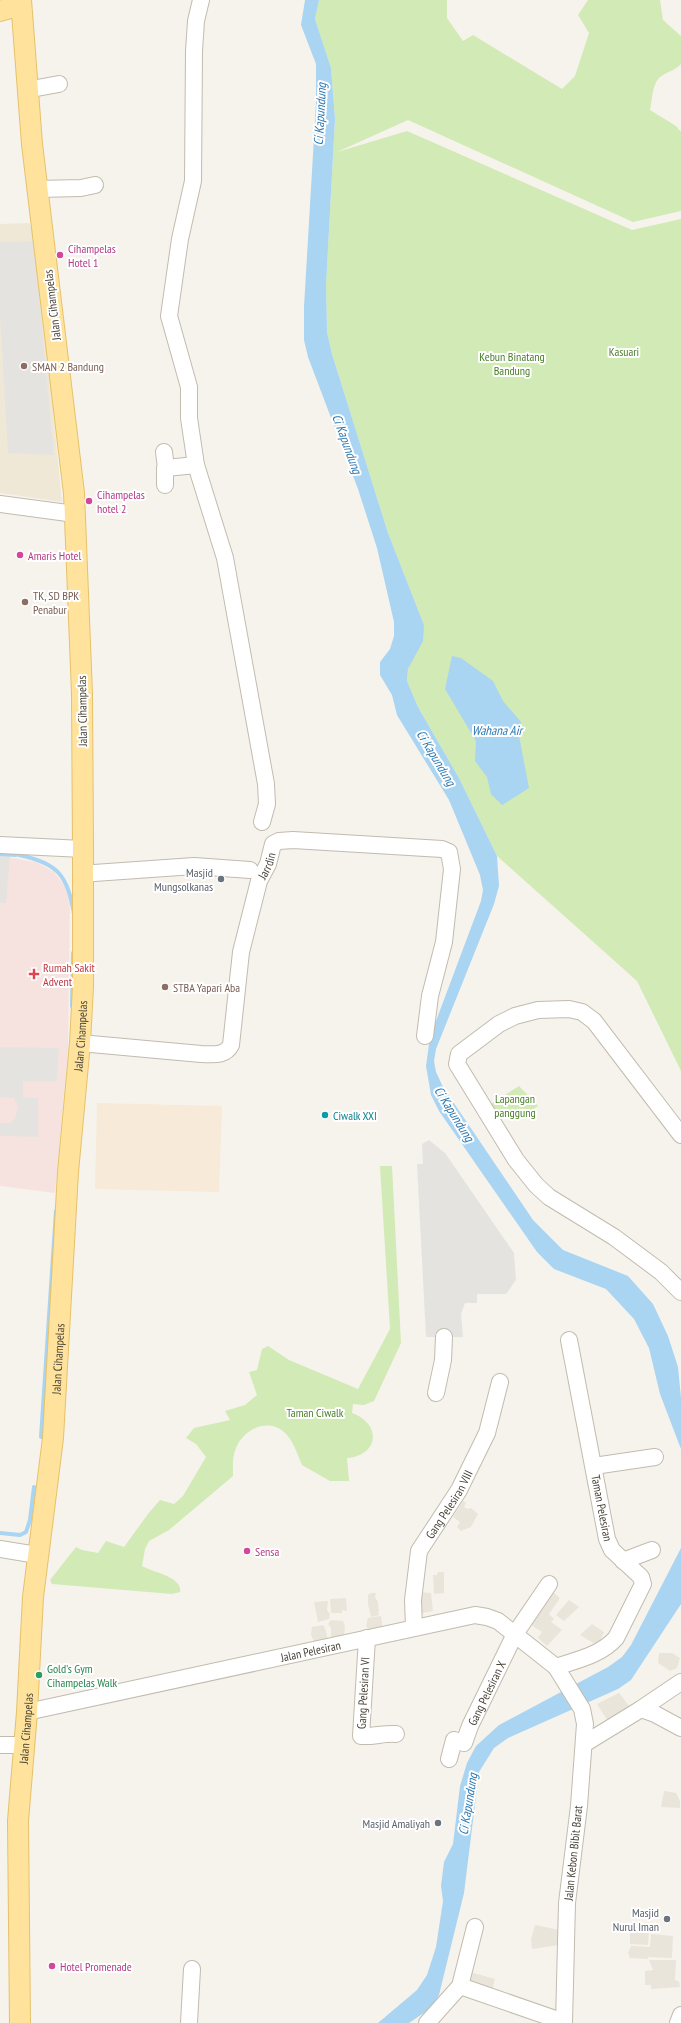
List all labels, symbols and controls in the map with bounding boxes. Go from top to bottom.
water label: Ci Kapundung [310,81,330,146]
place label: Cihampelas Hotel 1 [68,241,116,270]
marker: Cihampelas Hotel 1 [55,250,65,260]
street label: Jalan Cihampelas [40,269,64,342]
park label: Kasuari [609,344,639,359]
park label: Kebun Binatang Bandung [479,349,545,378]
place label: SMAN 2 Bandung [32,359,104,374]
marker: SMAN 2 Bandung [19,361,29,371]
water label: Ci Kapundung [328,412,366,478]
place label: Cihampelas hotel 2 [97,487,145,516]
marker: Cihampelas hotel 2 [84,496,94,506]
place label: Amaris Hotel [28,548,82,563]
marker: Amaris Hotel [15,550,25,560]
place label: TK, SD BPK Penabur [33,588,79,617]
marker: TK, SD BPK Penabur [20,597,30,607]
street label: Jalan Cihampelas [74,675,90,748]
water label: Wahana Air [472,722,525,739]
water label: Ci Kapundung [413,727,460,790]
street label: Jarrdin [254,851,278,882]
place label: Masjid Mungsolkanas [154,865,213,894]
marker: Masjid Mungsolkanas [216,874,226,884]
place label: Rumah Sakit Advent [43,960,96,989]
marker: Rumah Sakit Advent [28,968,40,980]
place label: STBA Yapari Aba [173,980,240,995]
marker: STBA Yapari Aba [160,982,170,992]
street label: Jalan Cihampelas [70,1000,90,1073]
water label: Ci Kapundung [430,1083,478,1146]
park label: Lapangan panggung [494,1091,536,1120]
place label: Ciwalk XXI [333,1108,377,1123]
marker: Ciwalk XXI [320,1110,330,1120]
street label: Jalan Cihampelas [48,1323,67,1396]
park label: Taman Ciwalk [286,1405,344,1420]
street label: Gang Pelesiran VIII [422,1467,475,1541]
street label: Taman Pelesiran [588,1474,616,1542]
place label: Sensa [255,1544,279,1559]
marker: Sensa [242,1546,252,1556]
street label: Jalan Pelesiran [278,1637,342,1665]
street label: Gang Pelesiran VI [354,1657,372,1729]
street label: Gang Pelesiran X [464,1658,508,1728]
place label: Gold's Gym Cihampelas Walk [47,1661,117,1690]
marker: Gold's Gym Cihampelas Walk [34,1670,44,1680]
street label: Jalan Cihampelas [15,1692,35,1765]
water label: Ci Kapundung [455,1770,481,1836]
street label: Jalan Kebon Bibit Barat [560,1804,586,1902]
place label: Masjid Amaliyah [363,1816,430,1831]
marker: Masjid Amaliyah [433,1818,443,1828]
place label: Masjid Nurul Iman [613,1905,659,1934]
marker: Masjid Nurul Iman [662,1914,672,1924]
place label: Hotel Promenade [60,1959,132,1974]
marker: Hotel Promenade [47,1961,57,1971]

